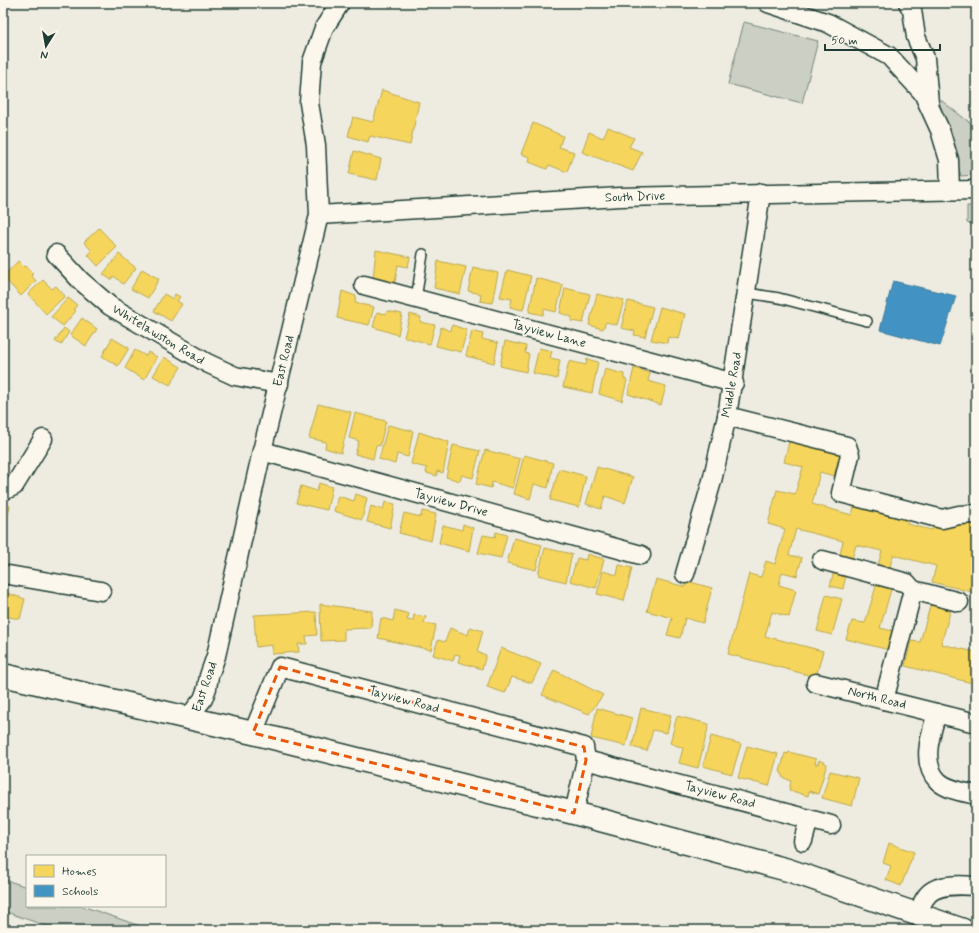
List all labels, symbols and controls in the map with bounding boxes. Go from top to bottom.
north arrow [26,26,66,66]
scale bar [825,26,940,52]
text: 50 m [831,33,858,49]
text: N [39,47,49,62]
street label: South Drive [605,187,666,207]
street label: Whitelawston Road [109,301,207,369]
street label: Tayview Lane [510,316,588,352]
street label: East Road [269,333,299,389]
street label: Middle Road [718,351,746,419]
street label: Tayview Drive [412,485,490,521]
street label: East Road [188,659,222,715]
street label: Tayview Road [367,682,441,718]
street label: North Road [846,683,908,713]
street label: Tayview Road [683,777,757,813]
legend [26,855,166,907]
text: Homes [62,864,97,880]
text: Schools [62,884,98,900]

